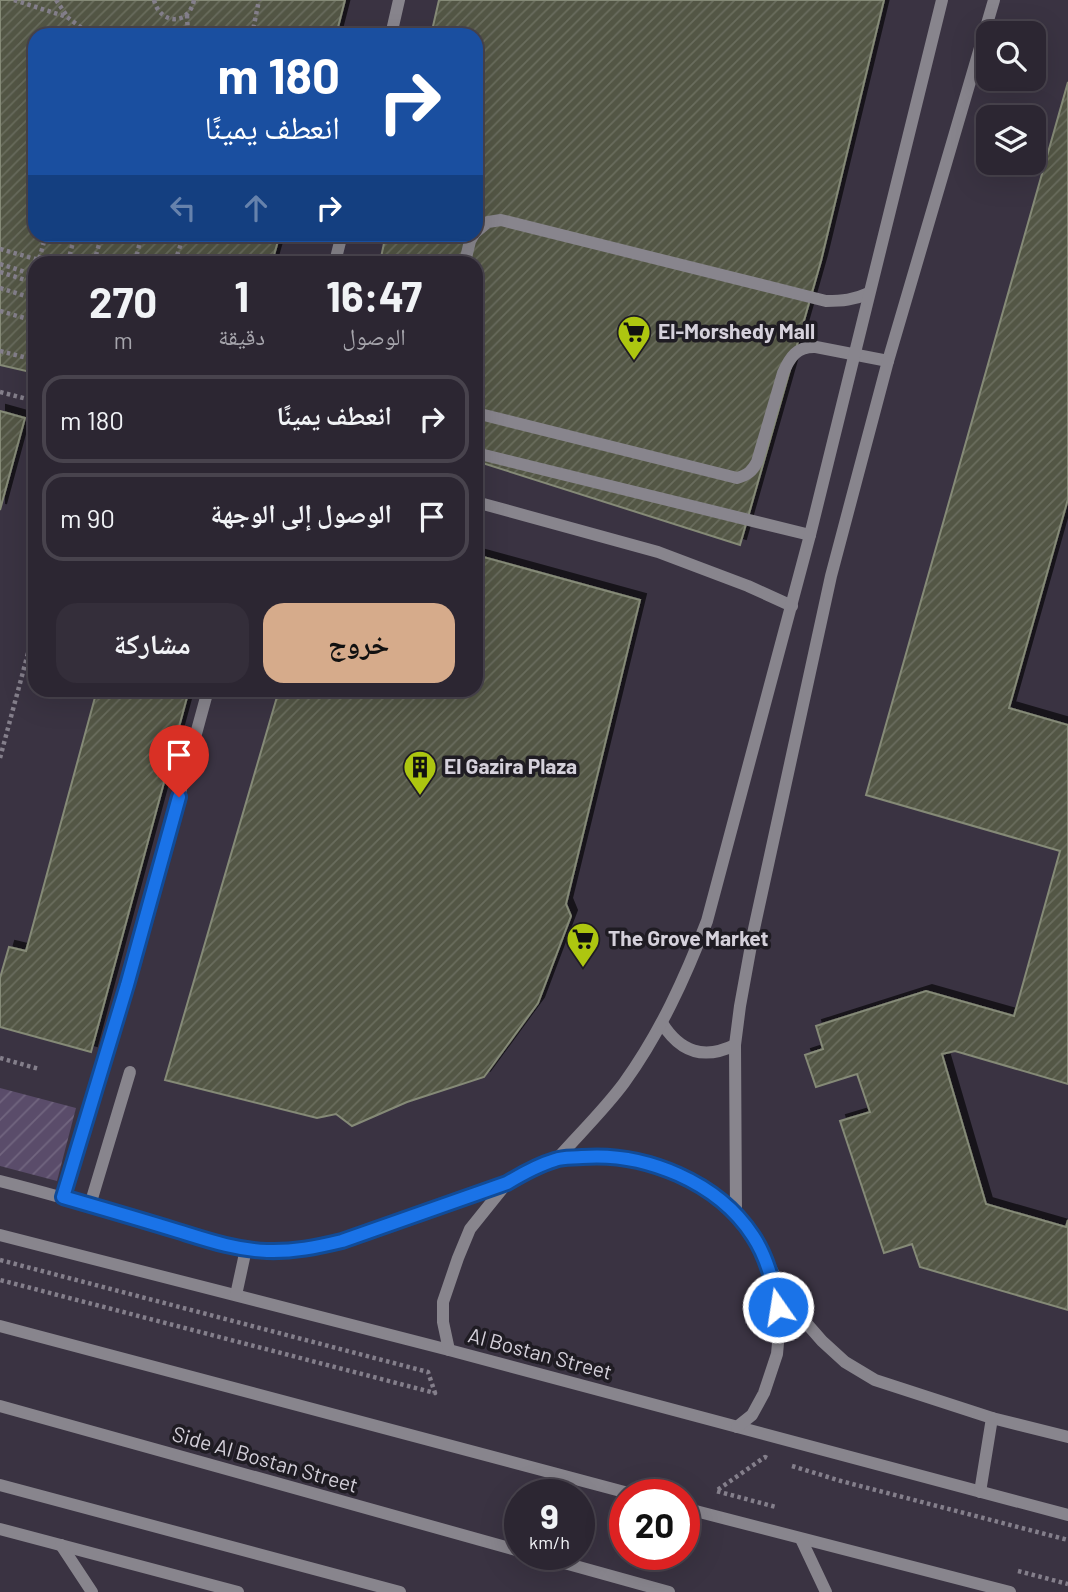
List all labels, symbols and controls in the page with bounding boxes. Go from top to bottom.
map controls [976,21,1046,175]
button: search [976,21,1046,91]
text: 180 m [217,45,340,104]
icon: right [364,56,455,147]
button: layers [976,105,1046,175]
text: انعطف يمينًا [205,107,340,145]
icon: left [164,189,202,227]
icon: ahead [237,189,275,227]
icon: right [310,189,348,227]
text: 1 [234,270,249,320]
text: 16:47 [326,270,422,320]
text: 270 [89,276,157,326]
supermarket icon: El-Morshedy Mall [615,313,653,362]
place label: El-Morshedy Mall [658,318,815,343]
text: دقيقة [218,322,265,350]
text: الوصول [342,322,406,350]
text: m [114,326,133,354]
text: انعطف يمينًا [277,399,392,430]
icon: right [413,400,451,438]
text: 180 m [60,404,124,435]
text: الوصول إلى الوجهة [211,497,392,528]
icon: arrive [413,498,451,536]
text: 90 m [60,502,115,533]
button: مشاركة [56,603,249,683]
button: خروج [263,603,455,683]
pin [149,725,209,797]
icon: arrive [160,736,198,774]
building icon: El Gazira Plaza [401,748,439,797]
place label: El Gazira Plaza [444,753,577,778]
supermarket icon: The Grove Market [564,920,602,969]
place label: The Grove Market [608,925,769,950]
position arrow [741,1270,815,1344]
street label: Al Bostan Street [466,1321,615,1384]
street label: Side Al Bostan Street [170,1420,361,1497]
speed limit sign: 20 [609,1479,700,1570]
text: 9 [540,1494,559,1536]
text: km/h [529,1531,570,1553]

